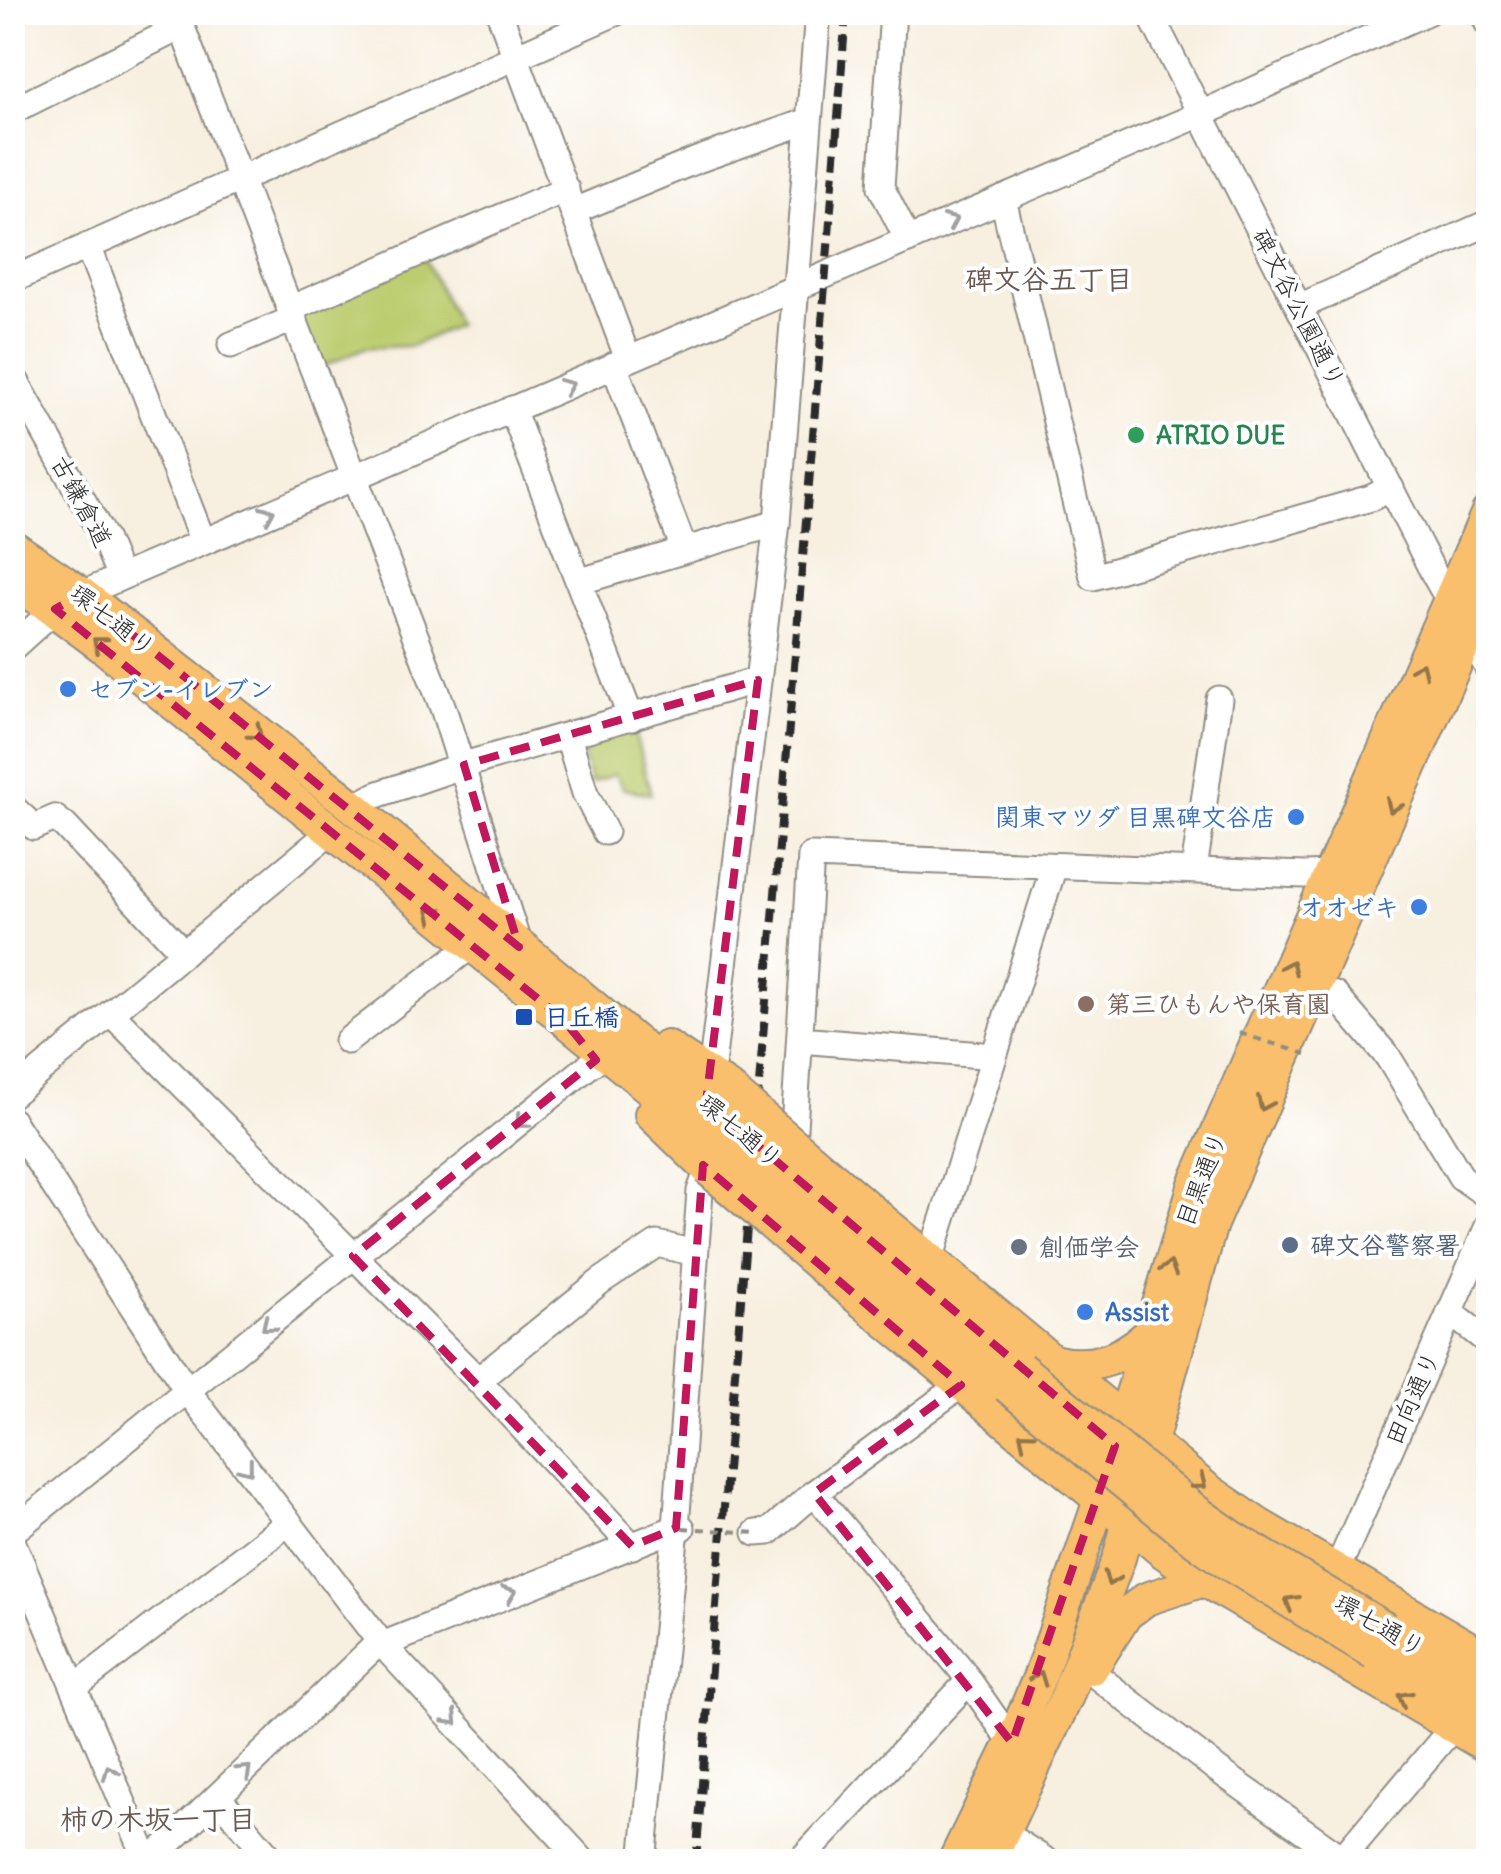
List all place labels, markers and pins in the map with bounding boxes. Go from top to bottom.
place label: ATRIO DUE [1156,419,1285,451]
marker: ATRIO DUE [1125,424,1147,446]
place label: セブン-イレブン [88,673,274,705]
marker: セブン-イレブン [57,678,79,700]
place label: 関東マツダ 目黒碑文谷店 [995,801,1276,833]
marker: 関東マツダ 目黒碑文谷店 [1285,806,1307,828]
place label: オオゼキ [1299,891,1399,923]
marker: オオゼキ [1408,896,1430,918]
place label: 第三ひもんや保育園 [1106,988,1331,1020]
marker: 第三ひもんや保育園 [1075,993,1097,1015]
place label: 日丘橋 [544,1001,619,1033]
marker: 日丘橋 [513,1006,535,1028]
place label: 碑文谷警察署 [1310,1229,1460,1261]
place label: 創価学会 [1039,1231,1139,1263]
marker: 碑文谷警察署 [1279,1234,1301,1256]
marker: 創価学会 [1008,1236,1030,1258]
place label: Assist [1105,1296,1170,1328]
marker: Assist [1074,1301,1096,1323]

